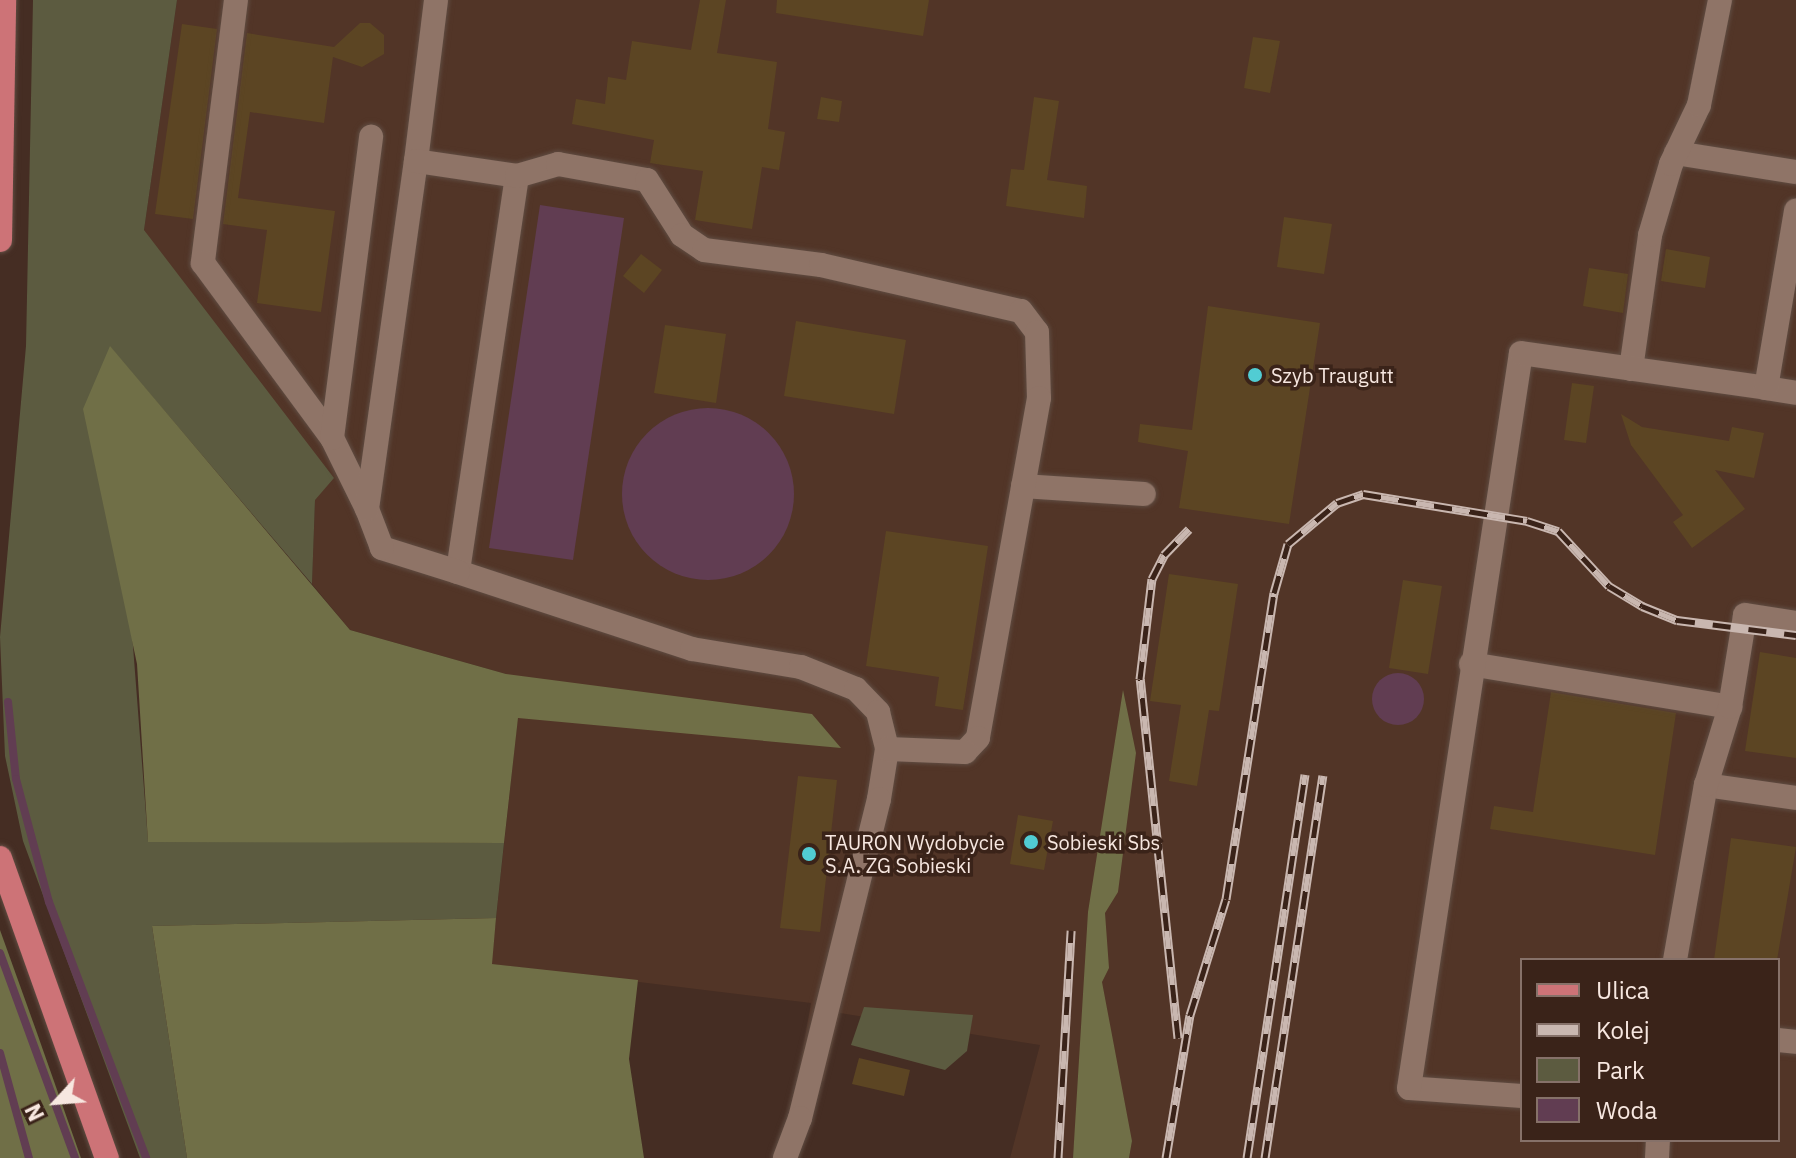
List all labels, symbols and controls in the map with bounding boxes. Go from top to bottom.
place label: Szyb Traugutt [1271,363,1394,387]
marker: Szyb Traugutt [1246,366,1264,384]
place label: TAURON Wydobycie S.A. ZG Sobieski [825,830,1005,877]
place label: Sobieski Sbs [1047,830,1160,854]
marker: Sobieski Sbs [1022,833,1040,851]
marker: TAURON Wydobycie S.A. ZG Sobieski [800,845,818,863]
legend [1520,958,1780,1142]
text: Ulica [1596,974,1650,1006]
text: Kolej [1596,1014,1650,1046]
text: Park [1596,1054,1645,1086]
north arrow [16,1062,96,1142]
text: Woda [1596,1094,1657,1126]
text: N [17,1099,51,1126]

